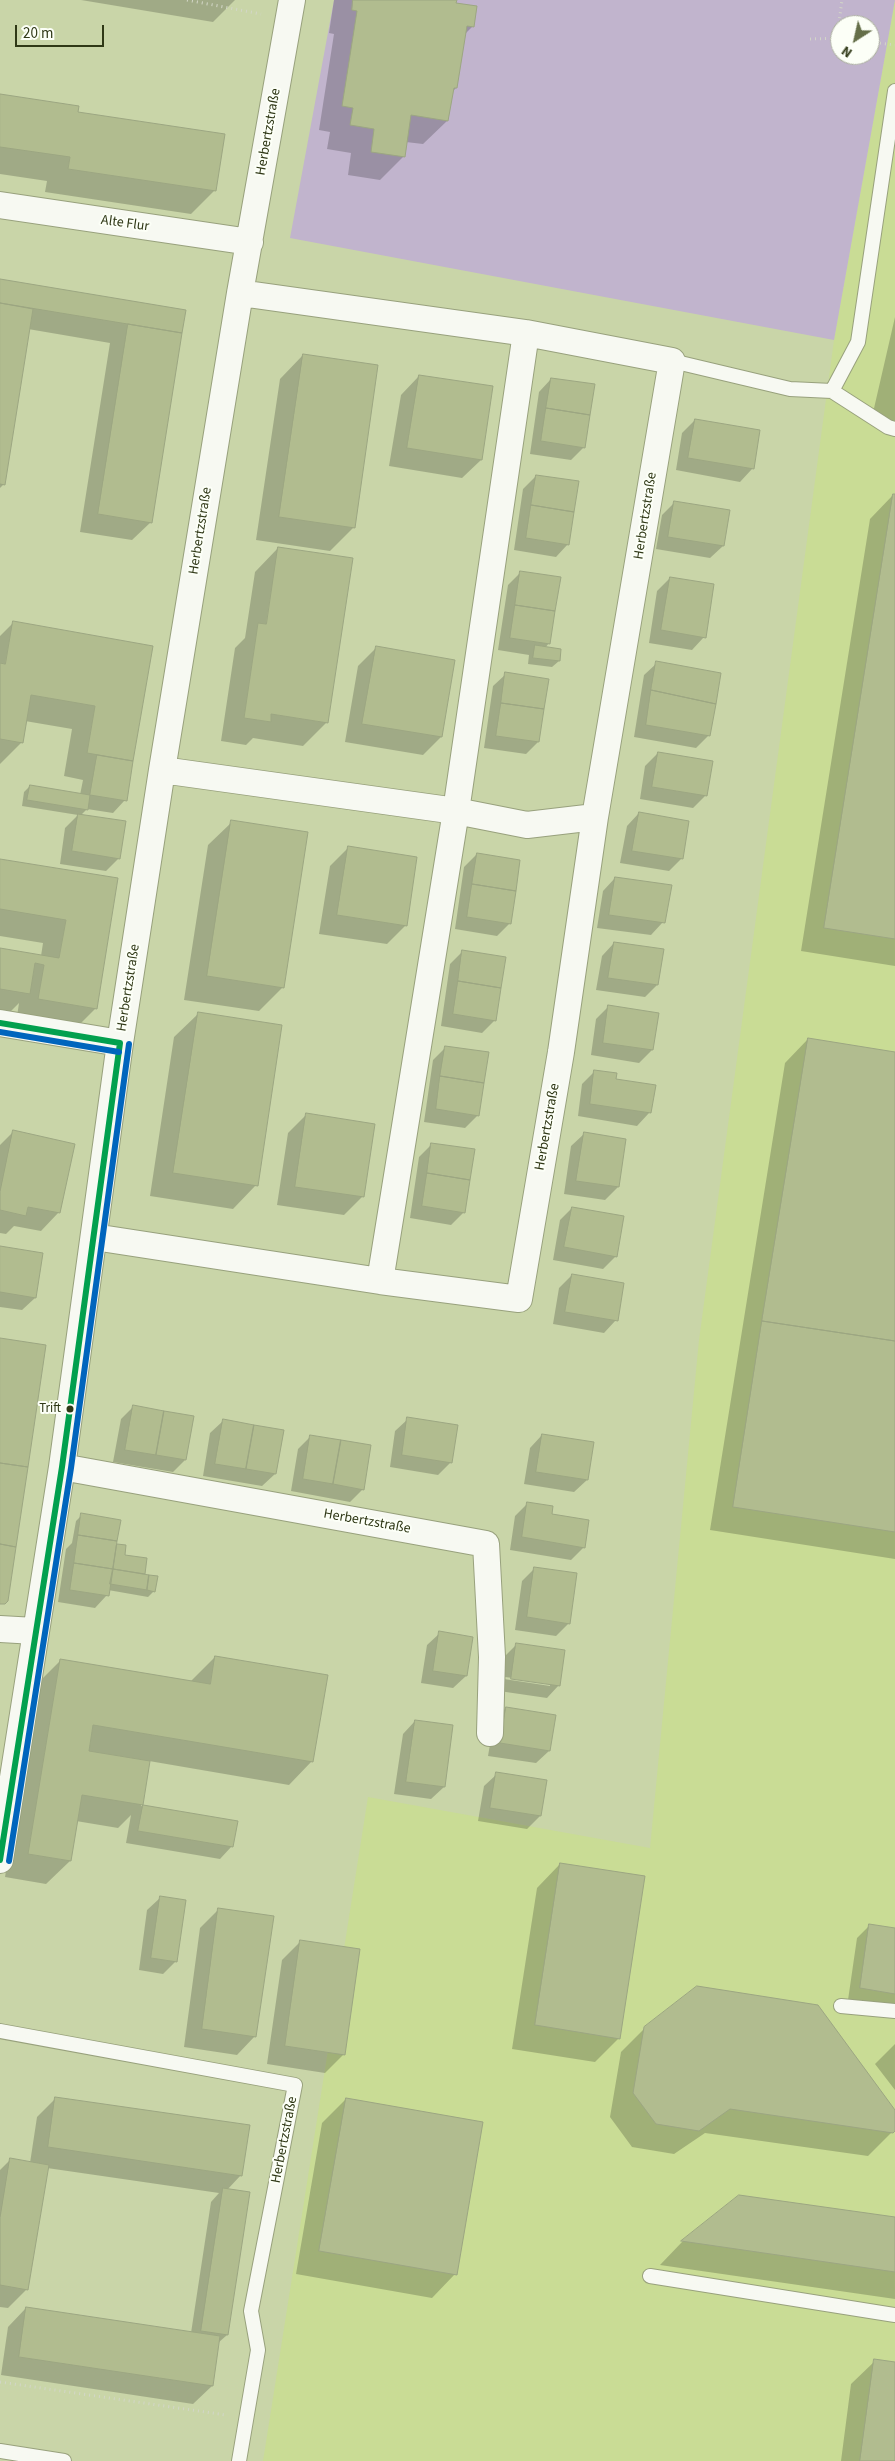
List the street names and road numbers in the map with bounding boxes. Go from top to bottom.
street label: Herbertzstraße [253,87,285,177]
street label: Alte Flur [100,212,150,236]
street label: Herbertzstraße [631,471,661,561]
street label: Herbertzstraße [186,486,216,576]
street label: Herbertzstraße [114,943,144,1033]
street label: Herbertzstraße [532,1082,564,1172]
street label: Herbertzstraße [322,1506,412,1538]
street label: Herbertzstraße [268,2095,302,2185]

